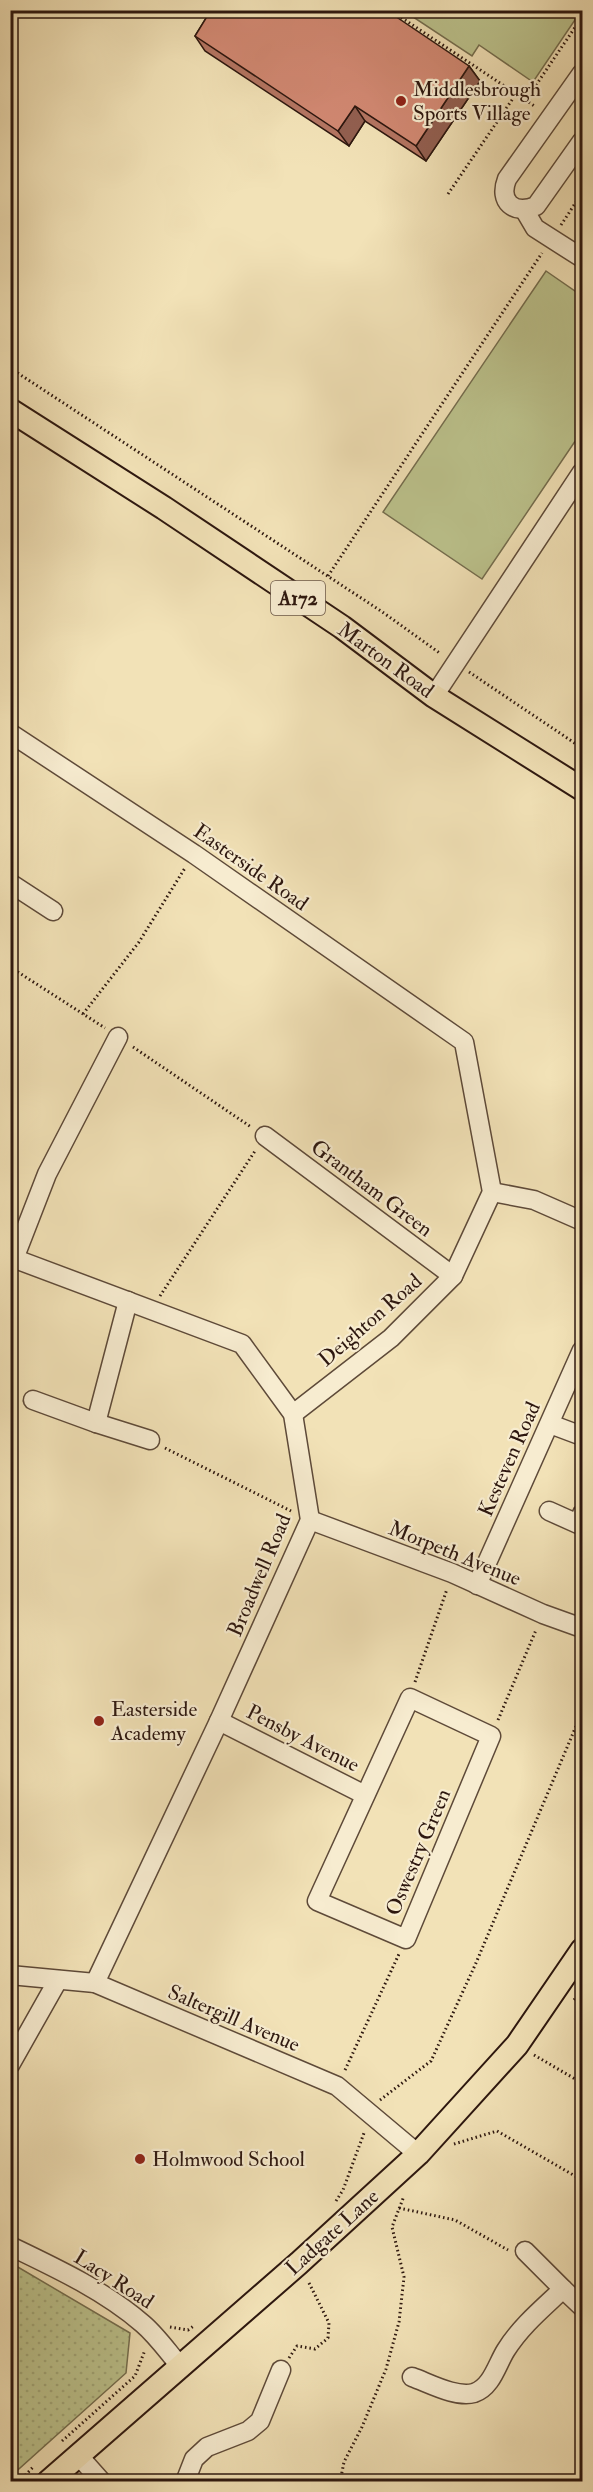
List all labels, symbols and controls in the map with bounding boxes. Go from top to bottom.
place label: Middlesbrough Sports Village [413,76,541,127]
marker: Middlesbrough Sports Village [394,94,408,108]
road number: A172 [271,581,325,615]
street label: Marton Road [332,616,440,705]
street label: Easterside Road [188,818,314,917]
street label: Grantham Green [305,1134,438,1243]
street label: Deighton Road [313,1268,428,1373]
street label: Kesteven Road [472,1397,547,1521]
street label: Broadwell Road [221,1509,298,1641]
street label: Morpeth Avenue [385,1515,525,1592]
place label: Easterside Academy [110,1696,197,1747]
street label: Pensby Avenue [242,1698,364,1779]
marker: Easterside Academy [92,1714,106,1728]
street label: Oswestry Green [380,1785,457,1920]
street label: Saltergill Avenue [164,1979,304,2058]
place label: Holmwood School [152,2146,305,2173]
marker: Holmwood School [133,2152,147,2166]
street label: Ladgate Lane [280,2183,385,2281]
street label: Lacy Road [69,2244,159,2316]

